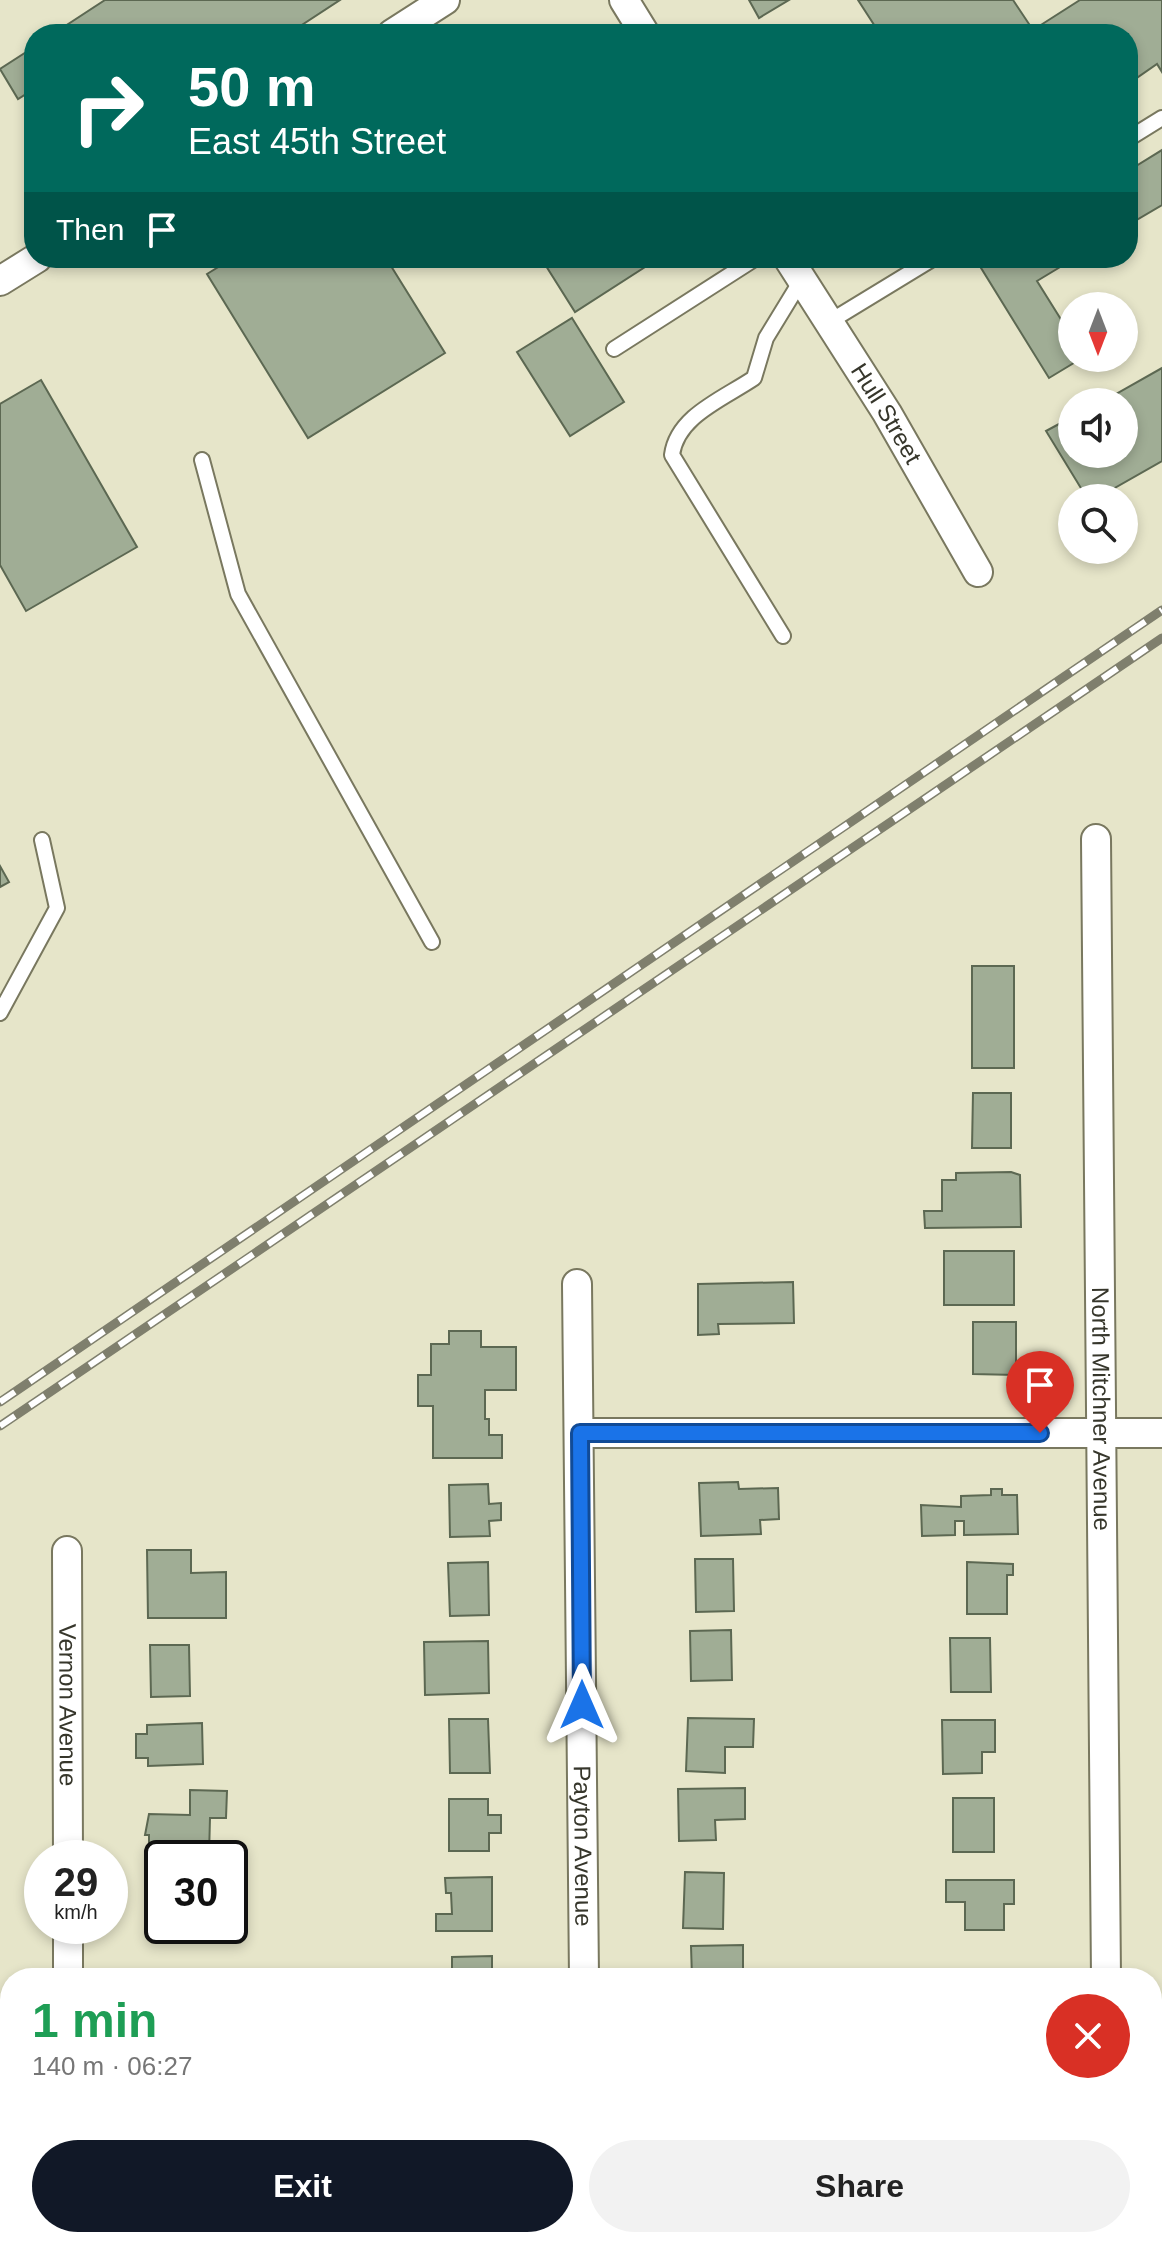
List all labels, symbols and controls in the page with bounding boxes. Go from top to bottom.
text: 50 m [188,55,316,118]
icon: right [56,56,160,160]
text: East 45th Street [188,121,446,162]
icon: arrive [140,208,184,252]
text: Then [56,213,124,246]
north arrow [1058,292,1138,372]
map controls [1058,292,1138,564]
street label: Hull Street [846,358,927,468]
button: sound [1058,388,1138,468]
button: search [1058,484,1138,564]
street label: North Mitchner Avenue [1087,1287,1116,1531]
pin [1006,1351,1074,1433]
icon: arrive [1018,1363,1062,1407]
street label: Vernon Avenue [54,1624,82,1786]
position arrow [540,1663,624,1747]
street label: Payton Avenue [569,1765,597,1927]
speed limit sign: 30 [144,1840,248,1944]
text: 29 [54,1860,98,1904]
text: km/h [54,1901,98,1923]
text: 1 min [32,1994,157,2047]
button: close [1046,1994,1130,2078]
text: 140 m · 06:27 [32,2051,192,2081]
button: Exit [32,2140,573,2232]
button: Share [589,2140,1130,2232]

